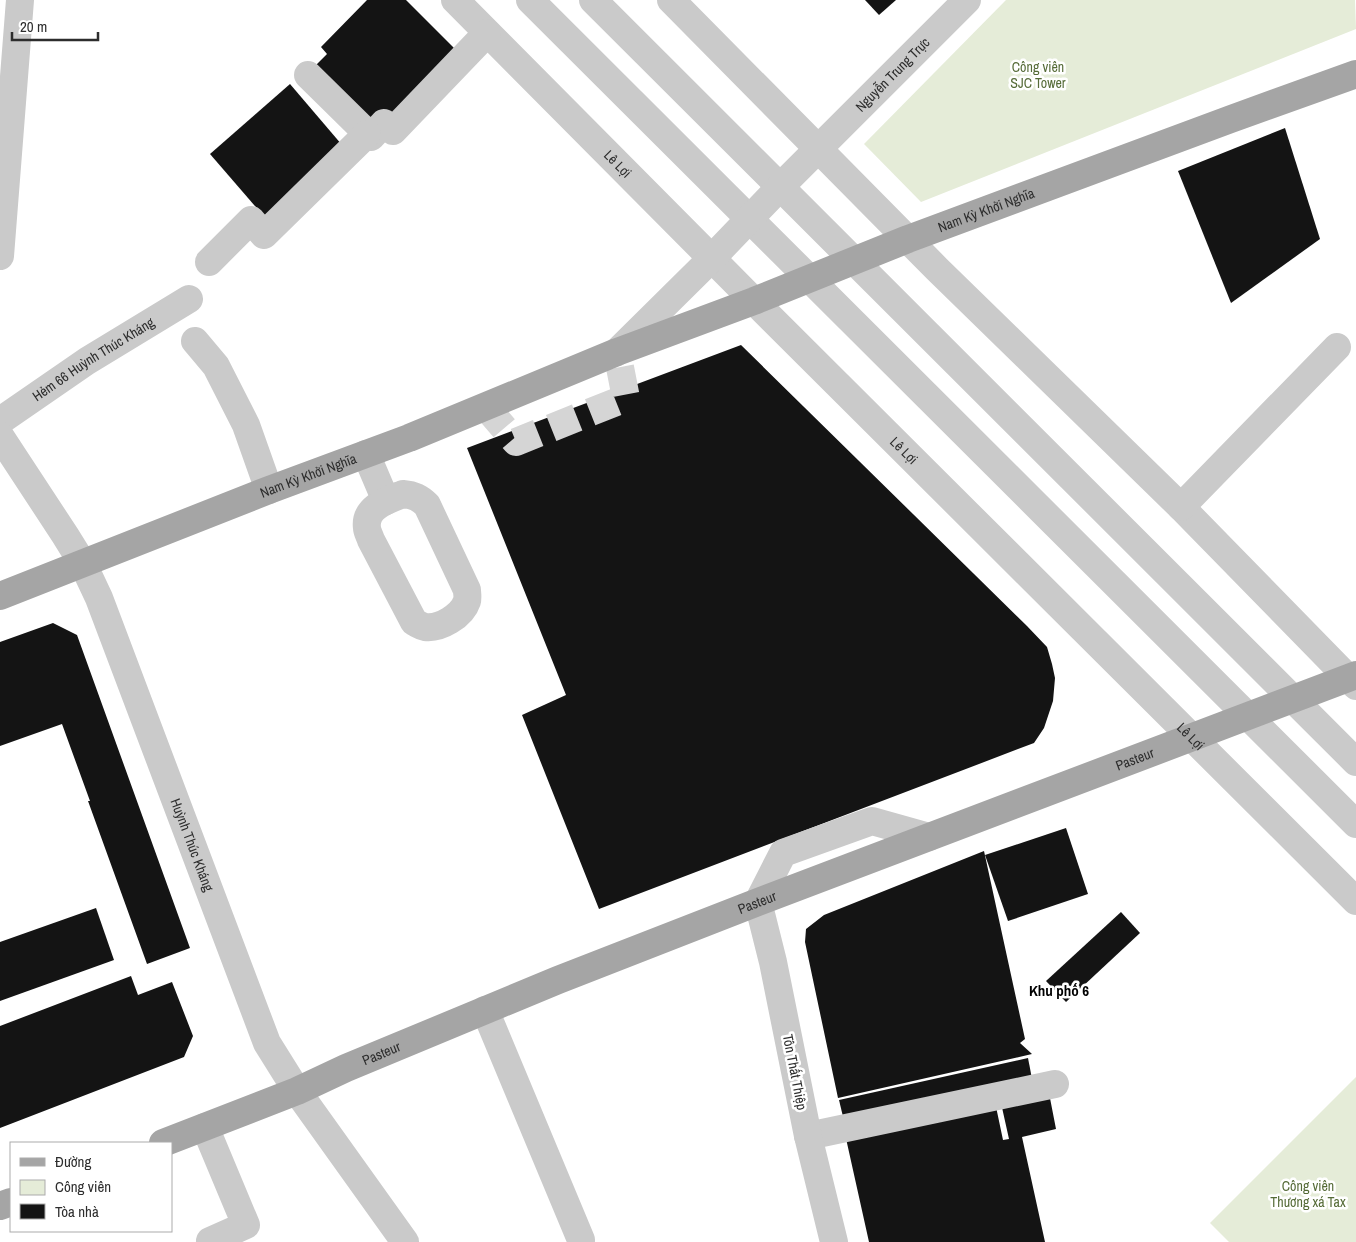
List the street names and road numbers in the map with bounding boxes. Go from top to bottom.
street label: Nguyễn Trung Trực [852,33,934,115]
street label: Lê Lợi [600,146,635,182]
street label: Nam Kỳ Khởi Nghĩa [935,184,1037,236]
street label: Hẻm 66 Huỳnh Thúc Kháng [29,313,158,405]
street label: Lê Lợi [886,433,922,468]
street label: Nam Kỳ Khởi Nghĩa [257,449,360,502]
street label: Lê Lợi [1173,719,1208,754]
street label: Pasteur [1113,743,1157,774]
street label: Huỳnh Thúc Kháng [166,796,218,895]
street label: Pasteur [735,887,779,918]
street label: Tôn Thất Thiệp [779,1033,811,1111]
street label: Pasteur [359,1037,403,1069]

